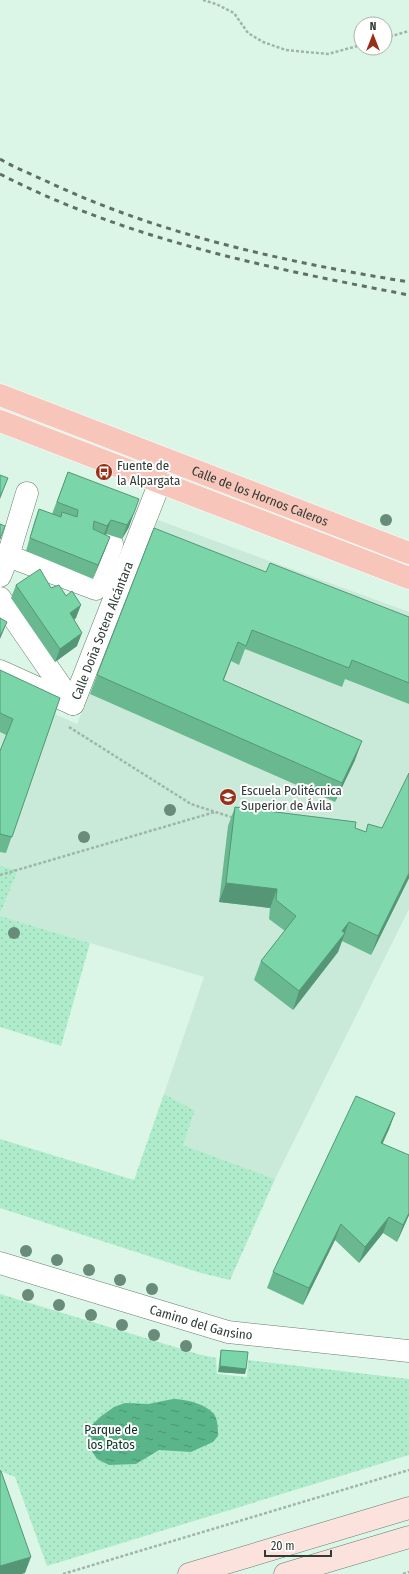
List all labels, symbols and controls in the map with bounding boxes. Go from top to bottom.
north arrow [353,16,393,56]
text: N [370,20,376,33]
place label: Fuente de la Alpargata [117,458,180,488]
bus stop icon: Fuente de la Alpargata [94,462,114,482]
street label: Calle de los Hornos Caleros [190,462,331,529]
street label: Calle Doña Sotera Alcántara [68,559,136,702]
place label: Escuela Politécnica Superior de Ávila [241,783,342,813]
school or university icon: Escuela Politécnica Superior de Ávila [218,787,238,807]
street label: Camino del Gansino [148,1301,254,1342]
park label: Parque de los Patos [84,1422,138,1452]
scale bar [265,1532,331,1558]
text: 20 m [271,1539,295,1553]

